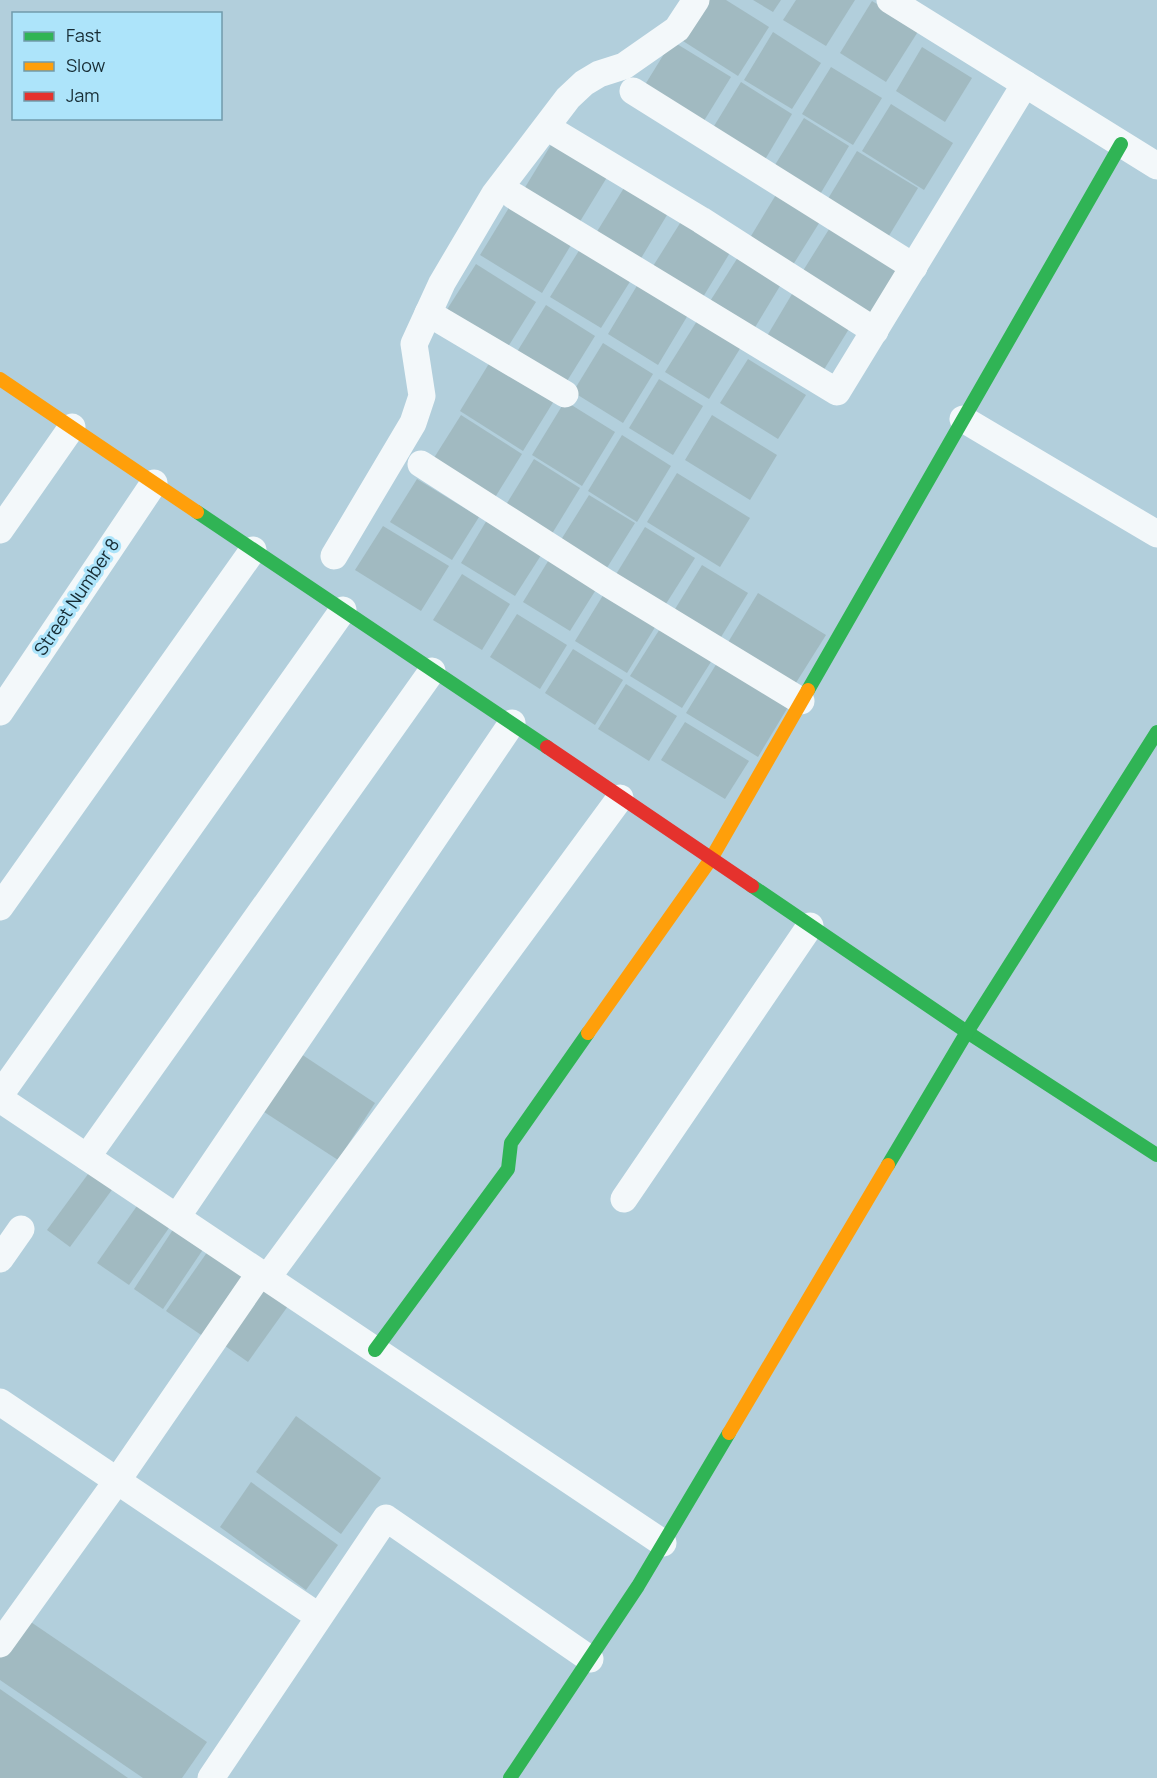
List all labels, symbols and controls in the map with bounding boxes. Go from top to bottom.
legend [12,12,222,120]
text: Fast [66,23,101,47]
text: Slow [66,53,106,77]
text: Jam [66,83,100,107]
street label: Street Number 8 [28,533,124,660]

